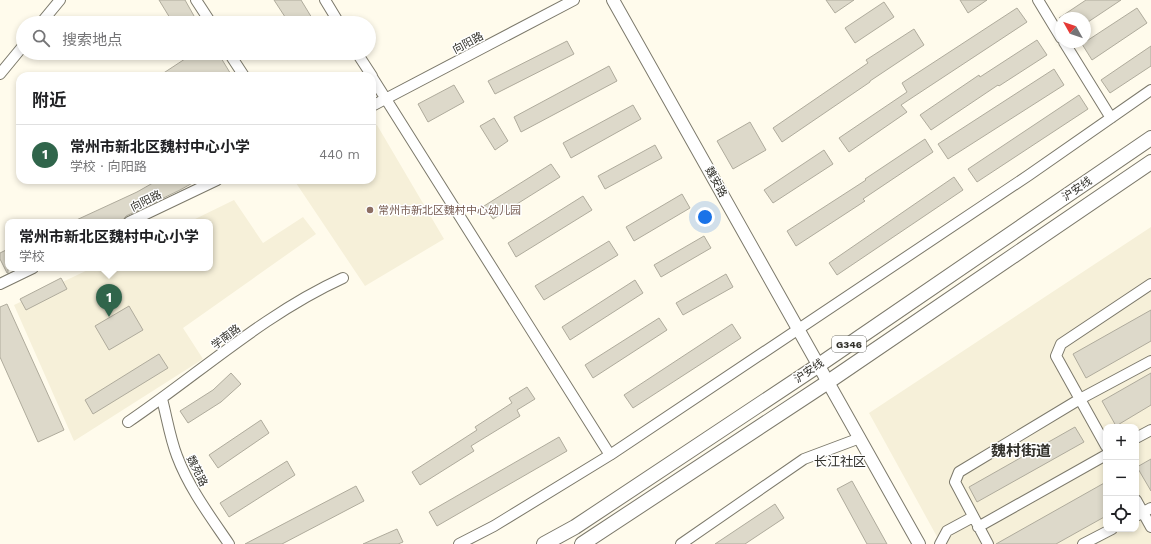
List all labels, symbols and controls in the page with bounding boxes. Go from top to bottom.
north arrow [1055,12,1091,48]
search box [16,16,376,60]
icon: search [30,27,52,49]
street label: 向阳路 [450,30,486,56]
text: 搜索地点 [62,31,122,49]
text: 附近 [32,90,66,110]
text: 常州市新北区魏村中心小学 [70,138,250,156]
text: 1 [42,147,48,162]
text: 440 m [319,147,360,162]
text: 学校 · 向阳路 [70,159,147,174]
street label: 魏安路 [702,164,730,200]
street label: 沪安线 [1060,174,1094,204]
street label: 向阳路 [128,188,164,214]
place label: 常州市新北区魏村中心幼儿园 [378,204,521,217]
marker: 常州市新北区魏村中心幼儿园 [365,205,375,215]
your location [695,207,715,227]
popup [5,219,213,271]
text: 常州市新北区魏村中心小学 [19,228,199,246]
text: 学校 [19,249,45,264]
pin: 1 [96,284,122,317]
street label: 学南路 [209,322,243,352]
road number: G346 [832,336,866,352]
street label: 沪安线 [792,356,826,386]
map controls [1103,424,1139,532]
button: + [1103,424,1139,460]
district label: 魏村街道 [991,442,1051,460]
street label: 魏苑路 [184,453,210,489]
district label: 长江社区 [814,454,866,469]
button: − [1103,460,1139,496]
button: locate [1103,496,1139,532]

